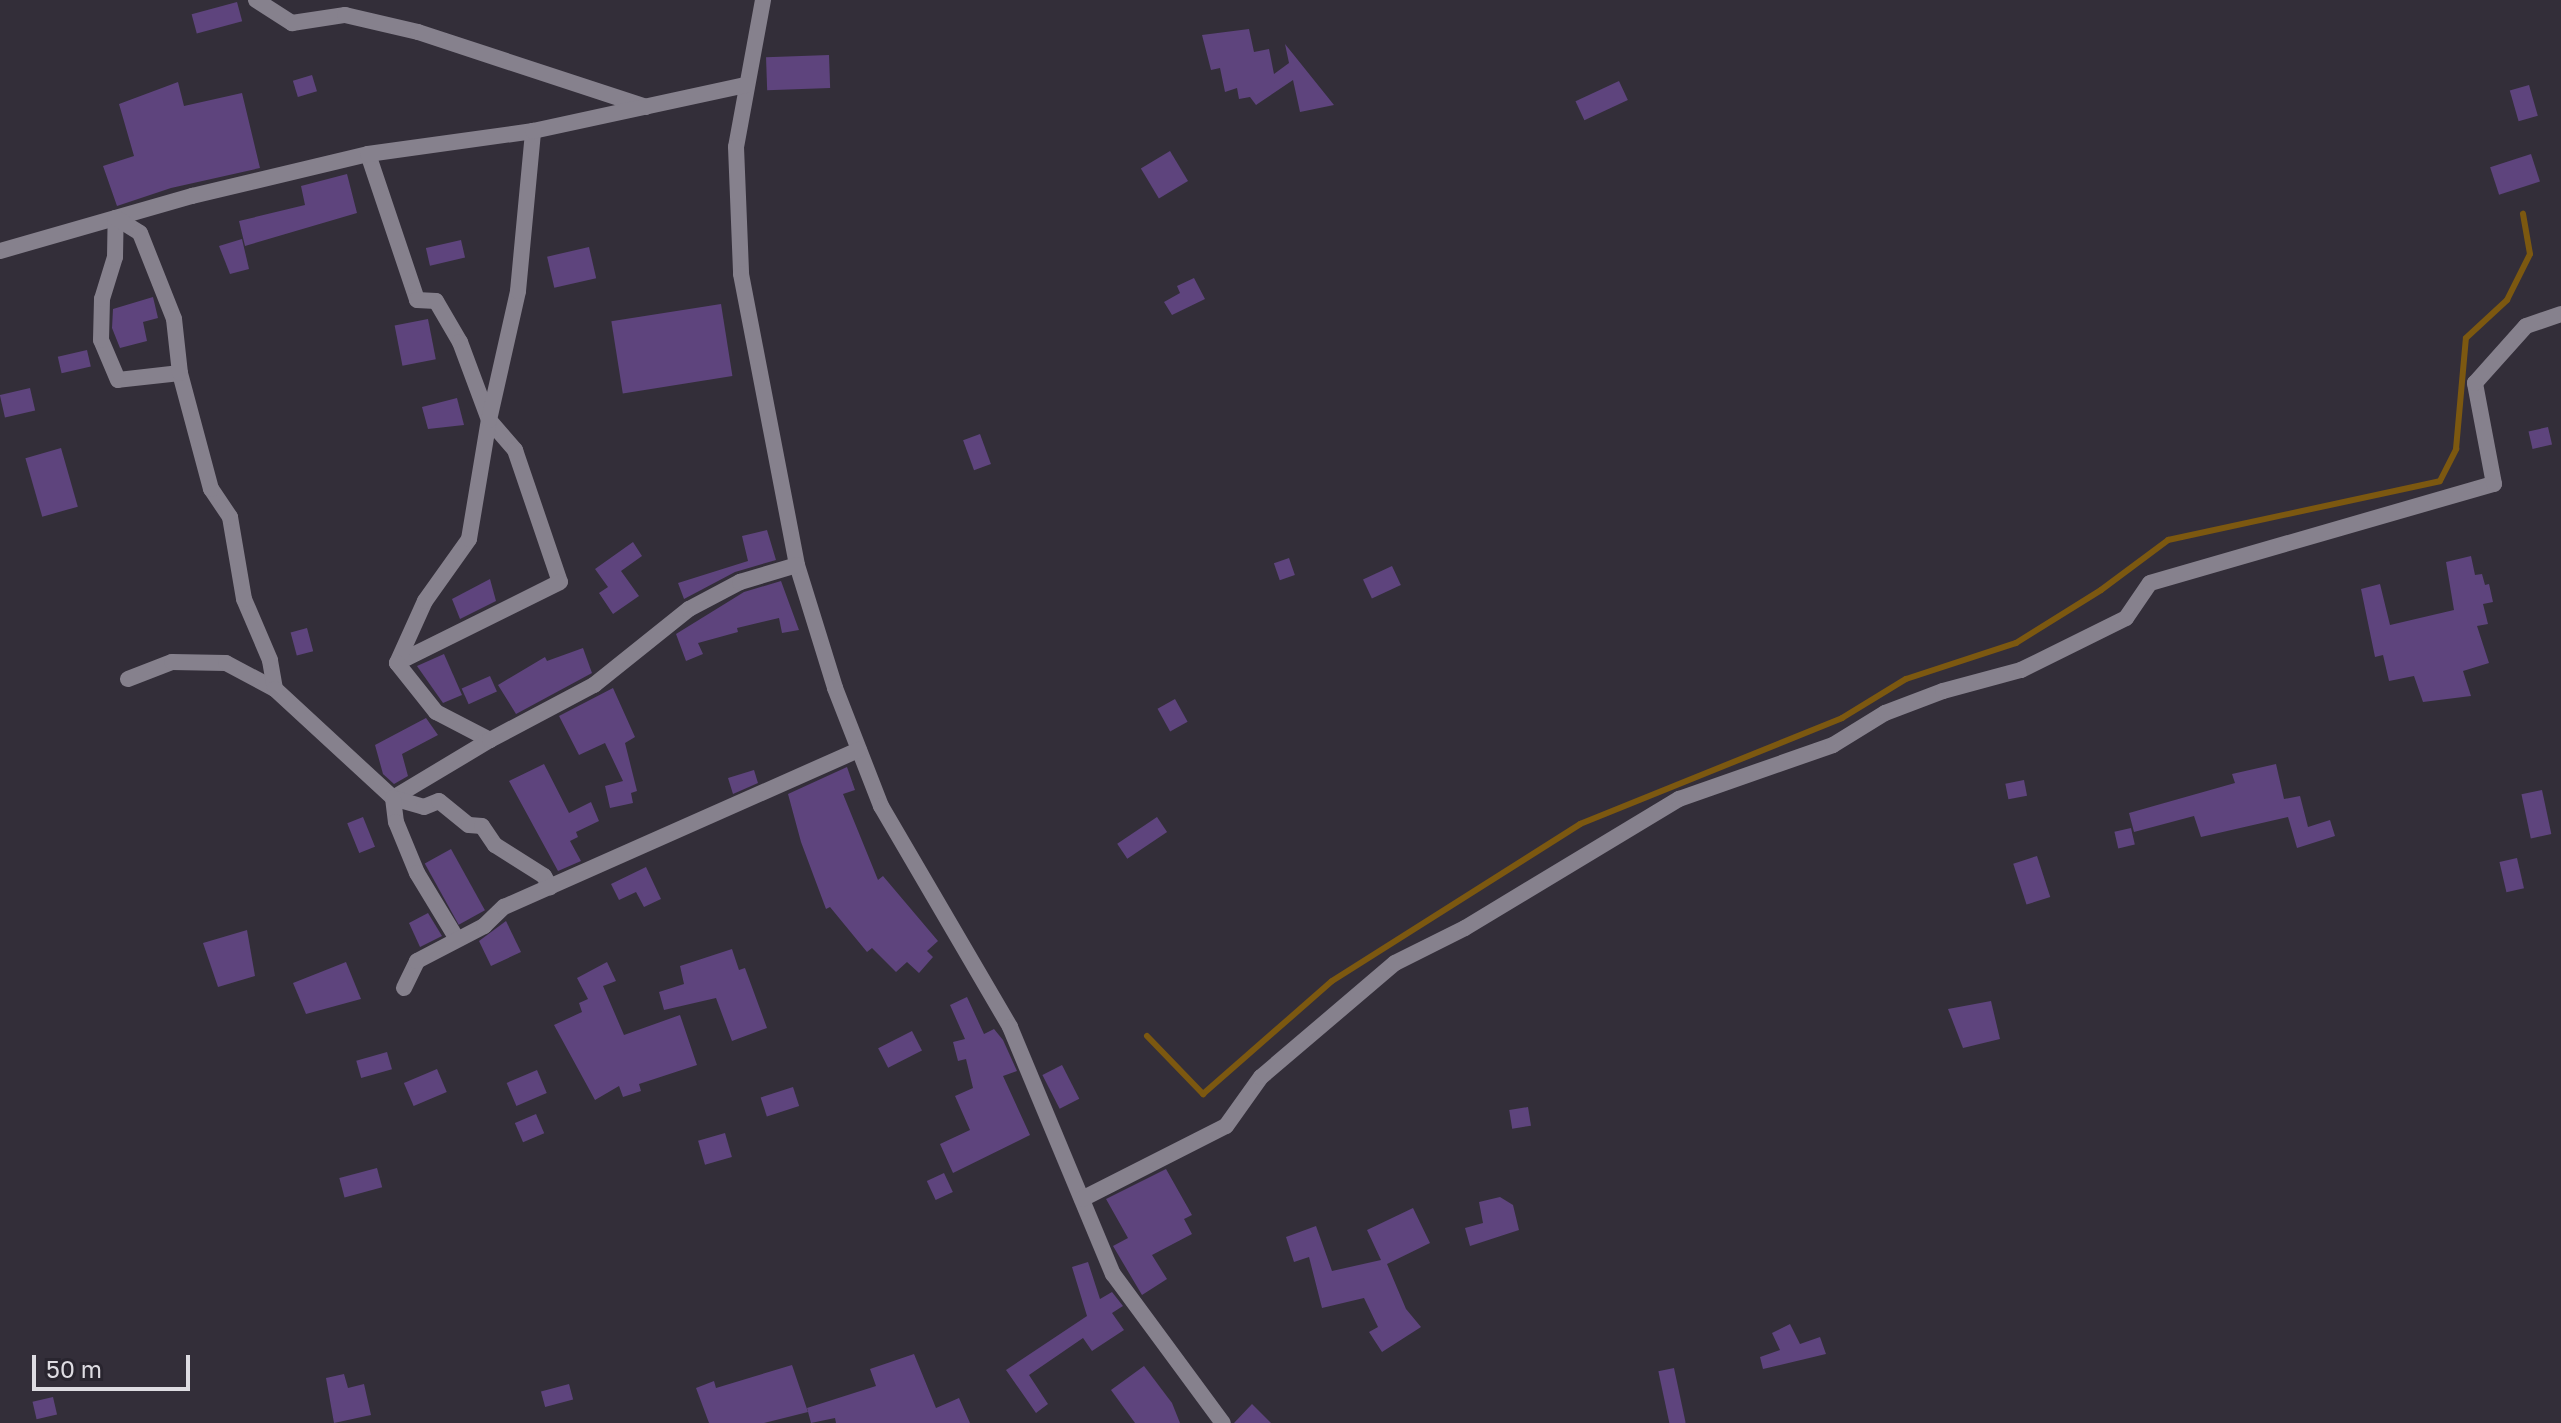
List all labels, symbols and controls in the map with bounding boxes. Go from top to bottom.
scale bar [36,1339,194,1389]
text: 50 m [46,1354,102,1383]

